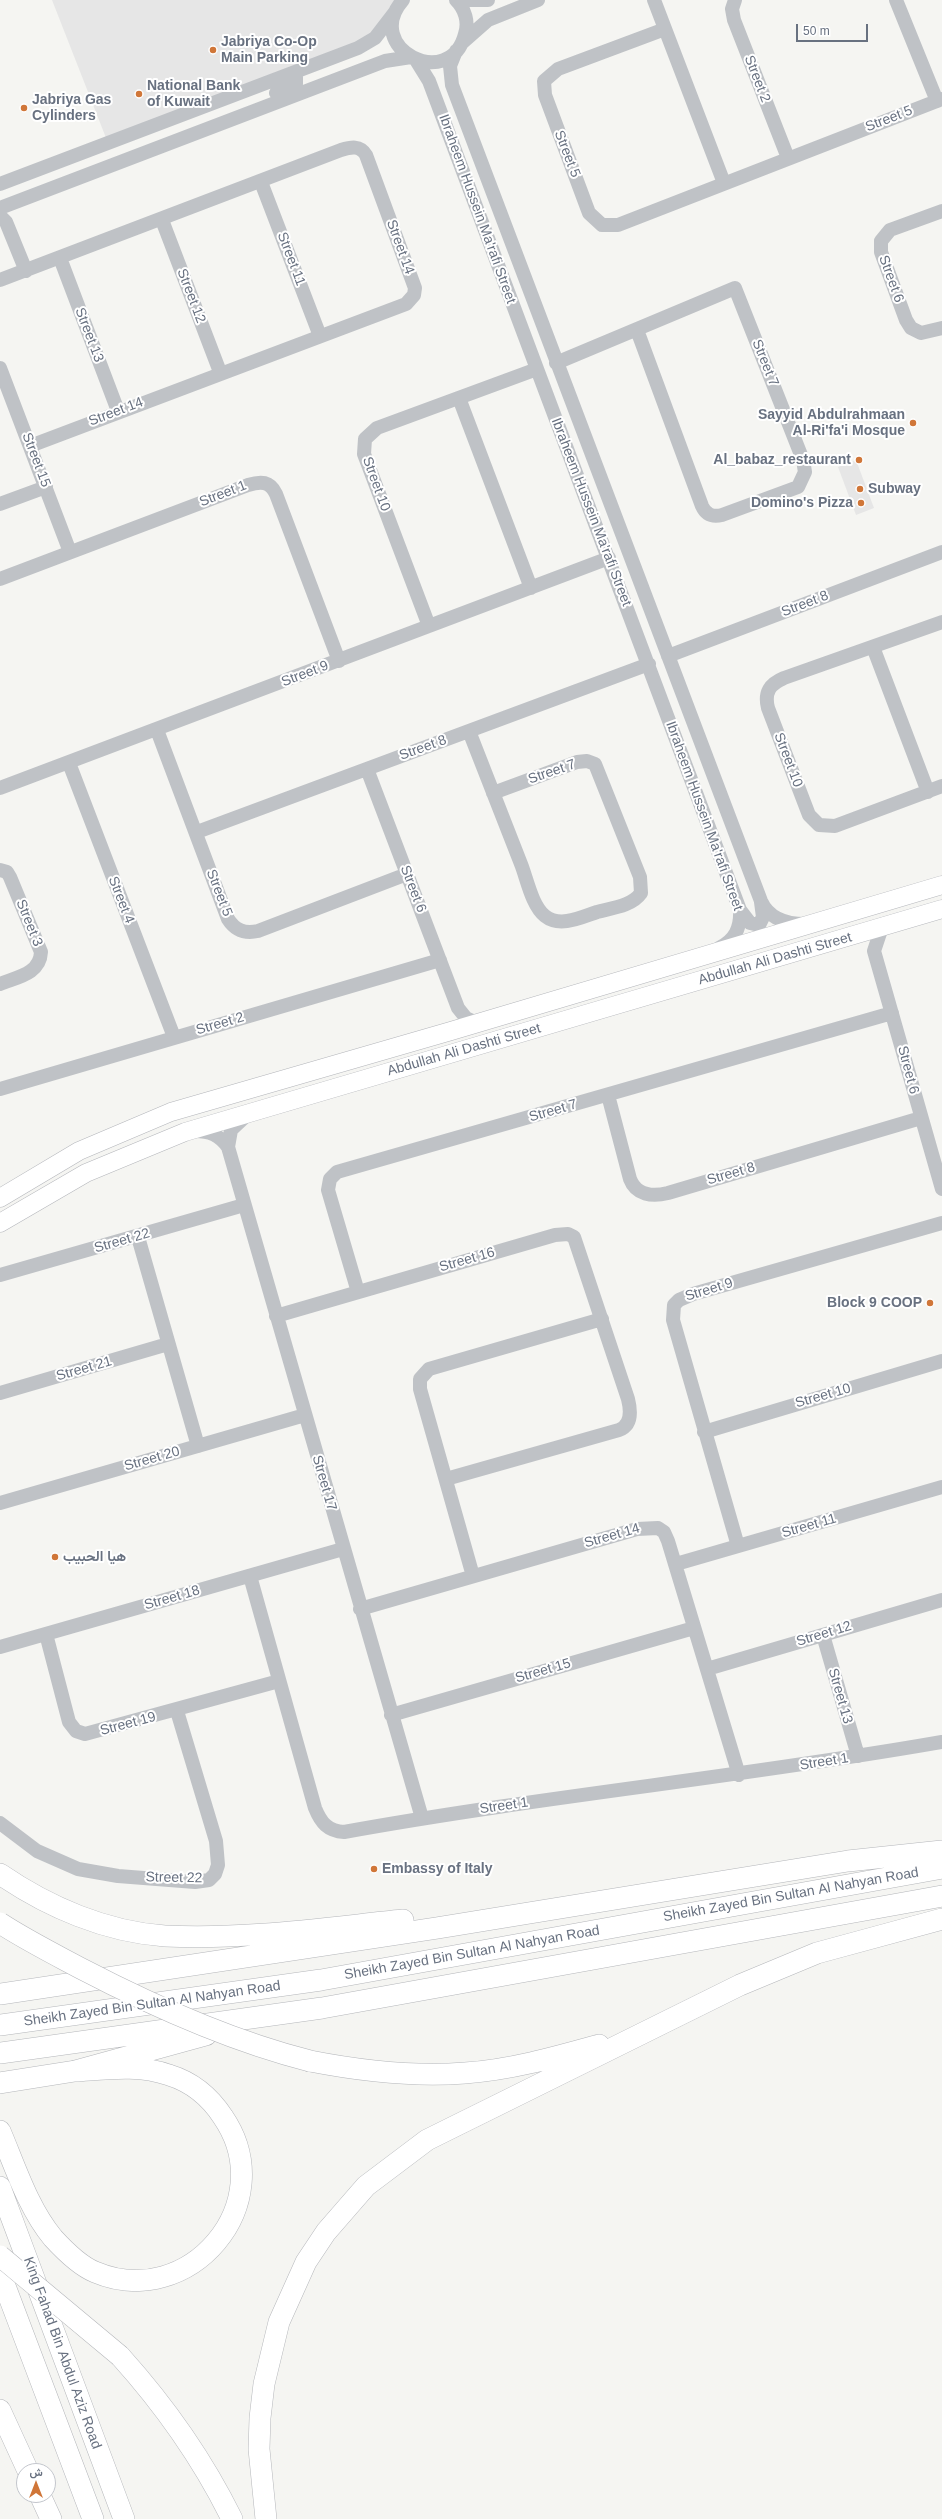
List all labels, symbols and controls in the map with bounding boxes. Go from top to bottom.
scale bar [798,16,870,42]
text: 50 m [803,24,830,38]
place label: Jabriya Co-Op Main Parking [221,34,317,66]
marker: Jabriya Co-Op Main Parking [208,45,218,55]
street label: Street 2 [740,53,774,105]
place label: National Bank of Kuwait [147,78,240,110]
marker: National Bank of Kuwait [134,89,144,99]
place label: Jabriya Gas Cylinders [32,92,111,124]
street label: Street 5 [863,102,915,136]
marker: Jabriya Gas Cylinders [19,103,29,113]
street label: Ibraheem Hussein Ma'rafi Street [435,112,519,306]
street label: Street 5 [550,128,584,180]
street label: Street 14 [382,217,418,277]
street label: Street 11 [273,230,309,288]
street label: Street 6 [875,253,907,305]
street label: Street 12 [173,266,209,326]
street label: Street 13 [71,305,107,365]
street label: Street 7 [748,337,782,389]
street label: Street 14 [86,394,146,430]
place label: Sayyid Abdulrahmaan Al-Ri'fa'i Mosque [758,407,905,440]
street label: Ibraheem Hussein Ma'rafi Street [547,415,635,609]
marker: Sayyid Abdulrahmaan Al-Ri'fa'i Mosque [908,418,918,428]
street label: Street 15 [18,430,54,490]
place label: Al_babaz_restaurant [713,452,851,468]
street label: Street 10 [358,454,394,514]
marker: Al_babaz_restaurant [854,455,864,465]
street label: Street 1 [197,477,249,511]
place label: Subway [868,481,921,497]
marker: Subway [855,484,865,494]
place label: Domino's Pizza [751,495,853,511]
marker: Domino's Pizza [856,498,866,508]
street label: Street 8 [779,587,831,621]
street label: Street 9 [279,657,331,691]
street label: Ibraheem Hussein Ma'rafi Street [662,719,746,913]
street label: Street 10 [770,730,806,790]
street label: Street 8 [397,732,449,764]
street label: Street 7 [526,756,578,788]
street label: Street 6 [396,863,430,915]
street label: Street 5 [202,867,236,919]
street label: Street 4 [104,874,138,926]
street label: Street 3 [12,897,46,949]
street label: Abdullah Ali Dashti Street [696,929,854,989]
street label: Street 2 [194,1009,246,1039]
street label: Abdullah Ali Dashti Street [385,1020,543,1080]
street label: Street 6 [894,1044,922,1096]
street label: Street 7 [527,1096,579,1126]
street label: Street 8 [705,1159,757,1189]
street label: Street 22 [92,1225,152,1257]
street label: Street 16 [437,1244,497,1276]
street label: Street 9 [683,1275,735,1305]
place label: Block 9 COOP [827,1295,922,1311]
marker: Block 9 COOP [925,1298,935,1308]
street label: Street 21 [54,1353,114,1385]
street label: Street 10 [793,1380,853,1412]
street label: Street 20 [122,1443,182,1475]
street label: Street 17 [308,1453,340,1513]
street label: Street 11 [780,1510,838,1542]
street label: Street 14 [582,1520,642,1552]
place label: هيا الحبيب [63,1549,126,1565]
marker: هيا الحبيب [50,1552,60,1562]
street label: Street 18 [142,1582,202,1614]
street label: Street 12 [794,1618,854,1650]
street label: Street 15 [513,1655,573,1687]
street label: Street 13 [824,1666,856,1726]
street label: Street 19 [98,1709,158,1739]
street label: Street 1 [798,1750,850,1774]
street label: Street 1 [479,1794,529,1818]
place label: Embassy of Italy [382,1861,492,1877]
marker: Embassy of Italy [369,1864,379,1874]
street label: Sheikh Zayed Bin Sultan Al Nahyan Road [662,1864,920,1926]
street label: Street 22 [145,1869,203,1887]
street label: Sheikh Zayed Bin Sultan Al Nahyan Road [343,1922,601,1984]
street label: Sheikh Zayed Bin Sultan Al Nahyan Road [23,1978,281,2030]
street label: King Fahad Bin Abdul Aziz Road [19,2255,105,2451]
north arrow [16,2463,56,2503]
text: ش [29,2466,43,2478]

